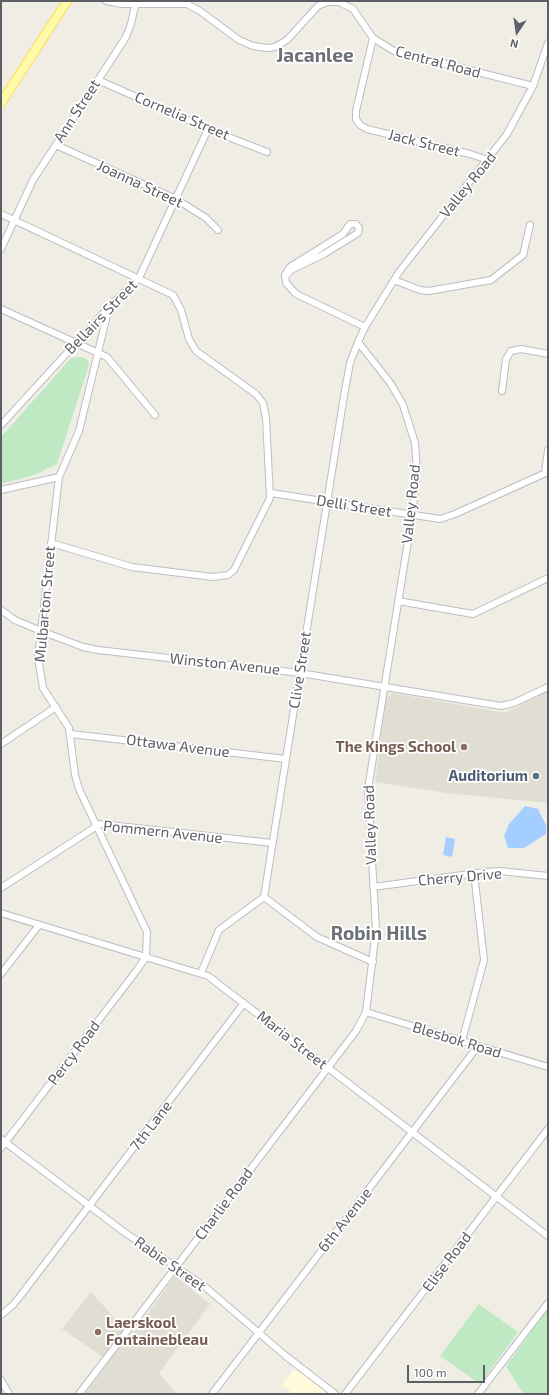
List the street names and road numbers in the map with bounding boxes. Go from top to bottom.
street label: Central Road [393,42,483,82]
street label: Ann Street [50,76,104,146]
street label: Cornelia Street [132,88,232,144]
street label: Jack Street [386,125,462,161]
street label: Valley Road [436,148,500,222]
street label: Joanna Street [94,156,186,212]
street label: Bellairs Street [61,276,141,358]
street label: Valley Road [398,463,424,545]
street label: Delli Street [315,491,393,521]
street label: Mulbarton Street [31,545,59,663]
street label: Clive Street [285,630,315,710]
street label: Winston Avenue [169,649,281,679]
street label: Ottawa Avenue [125,731,231,761]
street label: Valley Road [360,785,380,865]
street label: Pommern Avenue [102,817,224,847]
street label: Cherry Drive [417,864,503,890]
street label: Maria Street [253,1007,331,1073]
street label: Percy Road [44,1017,104,1089]
street label: Blesbok Road [410,1018,504,1062]
street label: 7th Lane [126,1097,176,1155]
street label: Charlie Road [191,1164,257,1244]
street label: 6th Avenue [314,1184,376,1256]
street label: Elise Road [419,1229,475,1295]
street label: Rabie Street [131,1233,209,1295]

